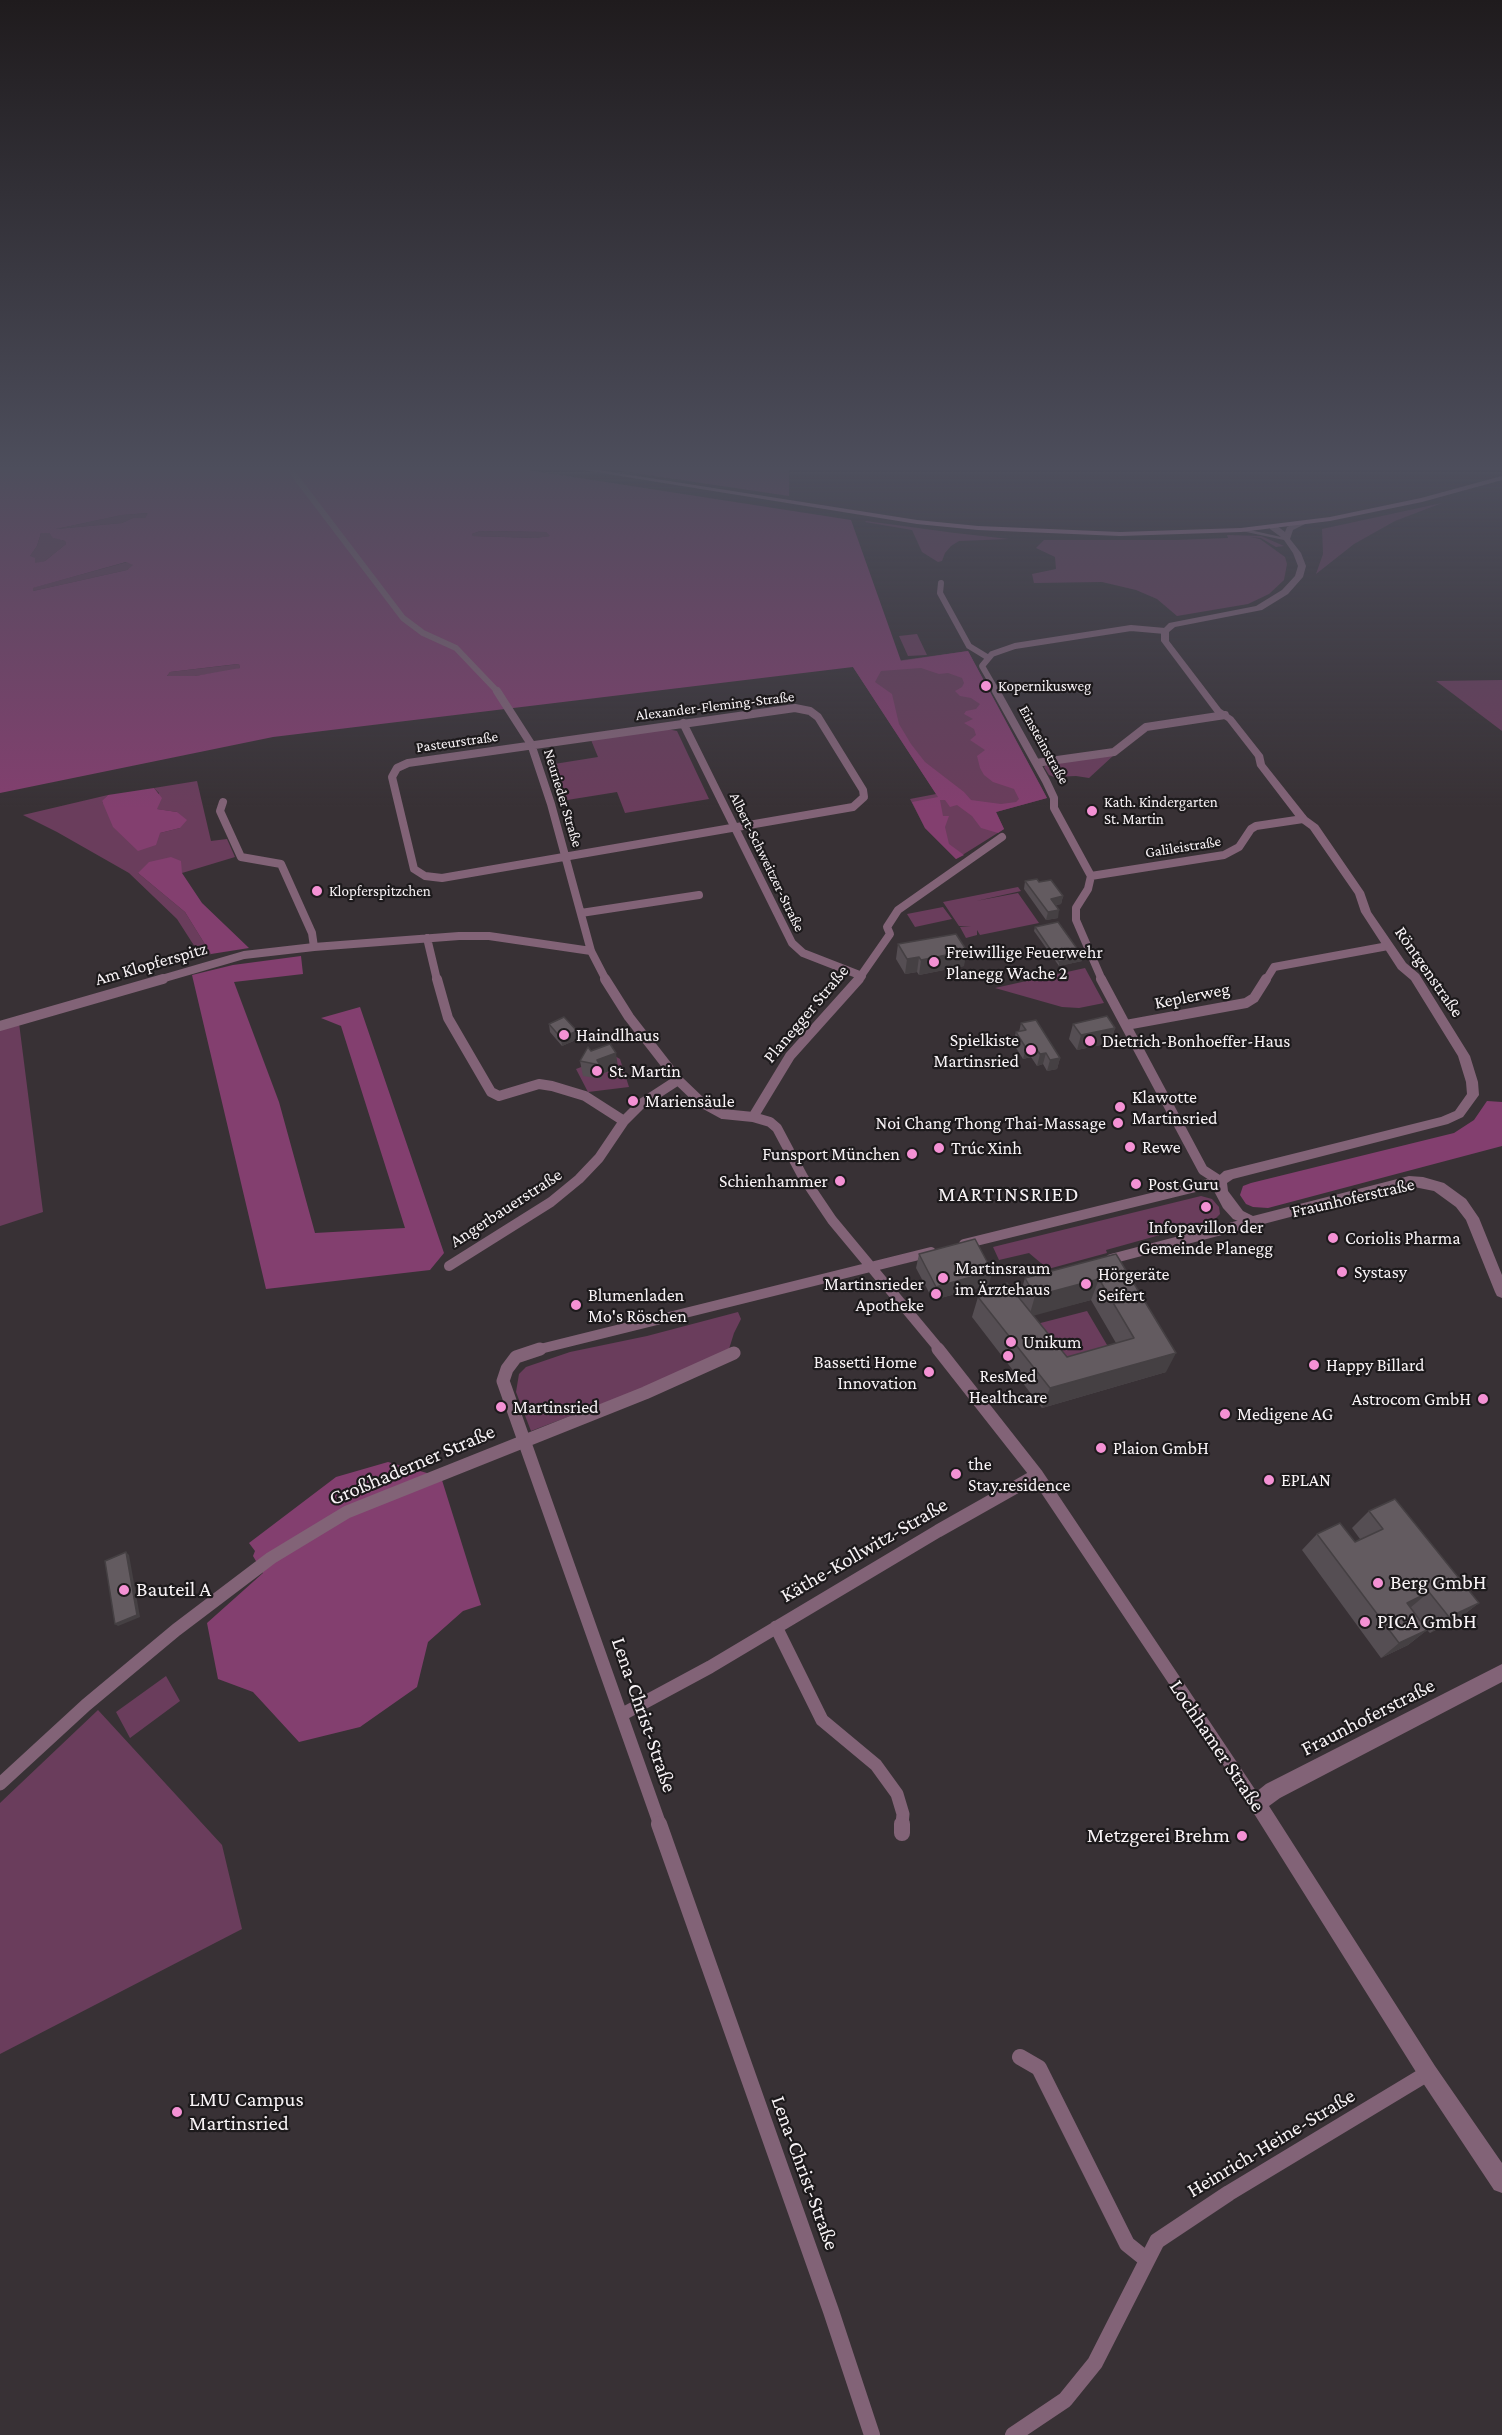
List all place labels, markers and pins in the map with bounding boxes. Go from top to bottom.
place label: Kopernikusweg [998,677,1091,695]
marker: Kopernikusweg [979,679,993,693]
place label: Kath. Kindergarten St. Martin [1104,793,1218,828]
marker: Kath. Kindergarten St. Martin [1085,804,1099,818]
place label: Klopferspitzchen [329,882,431,900]
marker: Klopferspitzchen [310,884,324,898]
place label: Freiwillige Feuerwehr Planegg Wache 2 [946,941,1103,984]
marker: Freiwillige Feuerwehr Planegg Wache 2 [927,955,941,969]
place label: Haindlhaus [576,1024,659,1046]
marker: Haindlhaus [557,1028,571,1042]
place label: Spielkiste Martinsried [933,1029,1019,1072]
place label: Dietrich-Bonhoeffer-Haus [1102,1030,1290,1052]
marker: Dietrich-Bonhoeffer-Haus [1083,1034,1097,1048]
marker: Spielkiste Martinsried [1024,1043,1038,1057]
place label: St. Martin [609,1060,681,1082]
marker: St. Martin [590,1064,604,1078]
place label: Klawotte Martinsried [1132,1086,1218,1128]
place label: Mariensäule [645,1090,735,1112]
marker: Mariensäule [626,1094,640,1108]
marker: Klawotte Martinsried [1113,1100,1127,1114]
place label: Noi Chang Thong Thai-Massage [875,1112,1106,1134]
marker: Noi Chang Thong Thai-Massage [1111,1116,1125,1130]
place label: Rewe [1142,1136,1181,1158]
place label: Trúc Xinh [951,1137,1022,1159]
marker: Rewe [1123,1140,1137,1154]
marker: Trúc Xinh [932,1141,946,1155]
place label: Funsport München [762,1143,900,1165]
marker: Funsport München [905,1147,919,1161]
place label: Schienhammer [719,1170,828,1192]
place label: Post Guru [1148,1173,1219,1195]
marker: Schienhammer [833,1174,847,1188]
marker: Post Guru [1129,1177,1143,1191]
marker: Infopavillon der Gemeinde Planegg [1199,1200,1213,1214]
place label: Infopavillon der Gemeinde Planegg [1139,1216,1273,1258]
place label: Coriolis Pharma [1345,1227,1461,1249]
marker: Coriolis Pharma [1326,1231,1340,1245]
place label: Martinsraum im Ärztehaus [955,1257,1050,1300]
place label: Systasy [1354,1261,1407,1283]
place label: Hörgeräte Seifert [1098,1263,1169,1306]
marker: Systasy [1335,1265,1349,1279]
marker: Martinsraum im Ärztehaus [936,1271,950,1285]
place label: Martinsrieder Apotheke [824,1273,924,1316]
marker: Hörgeräte Seifert [1079,1277,1093,1291]
place label: Blumenladen Mo's Röschen [588,1284,687,1326]
marker: Martinsrieder Apotheke [929,1287,943,1301]
marker: Blumenladen Mo's Röschen [569,1298,583,1312]
place label: Unikum [1023,1331,1082,1353]
marker: Unikum [1004,1335,1018,1349]
marker: ResMed Healthcare [1001,1349,1015,1363]
place label: Bassetti Home Innovation [814,1351,917,1394]
place label: Happy Billard [1326,1354,1424,1376]
marker: Happy Billard [1307,1358,1321,1372]
marker: Bassetti Home Innovation [922,1365,936,1379]
place label: ResMed Healthcare [969,1365,1047,1408]
place label: Astrocom GmbH [1352,1388,1471,1410]
marker: Astrocom GmbH [1476,1392,1490,1406]
place label: Martinsried [513,1396,599,1418]
marker: Martinsried [494,1400,508,1414]
place label: Medigene AG [1237,1403,1333,1425]
marker: Medigene AG [1218,1407,1232,1421]
place label: Plaion GmbH [1113,1437,1209,1459]
marker: Plaion GmbH [1094,1441,1108,1455]
place label: the Stay.residence [968,1453,1070,1496]
marker: the Stay.residence [949,1467,963,1481]
place label: EPLAN [1281,1469,1331,1491]
marker: EPLAN [1262,1473,1276,1487]
place label: Berg GmbH [1390,1570,1487,1596]
marker: Berg GmbH [1371,1576,1385,1590]
place label: Bauteil A [136,1577,211,1603]
marker: Bauteil A [117,1583,131,1597]
place label: PICA GmbH [1377,1609,1477,1635]
marker: PICA GmbH [1358,1615,1372,1629]
place label: Metzgerei Brehm [1087,1823,1230,1849]
marker: Metzgerei Brehm [1235,1829,1249,1843]
place label: LMU Campus Martinsried [189,2087,304,2137]
marker: LMU Campus Martinsried [170,2105,184,2119]

